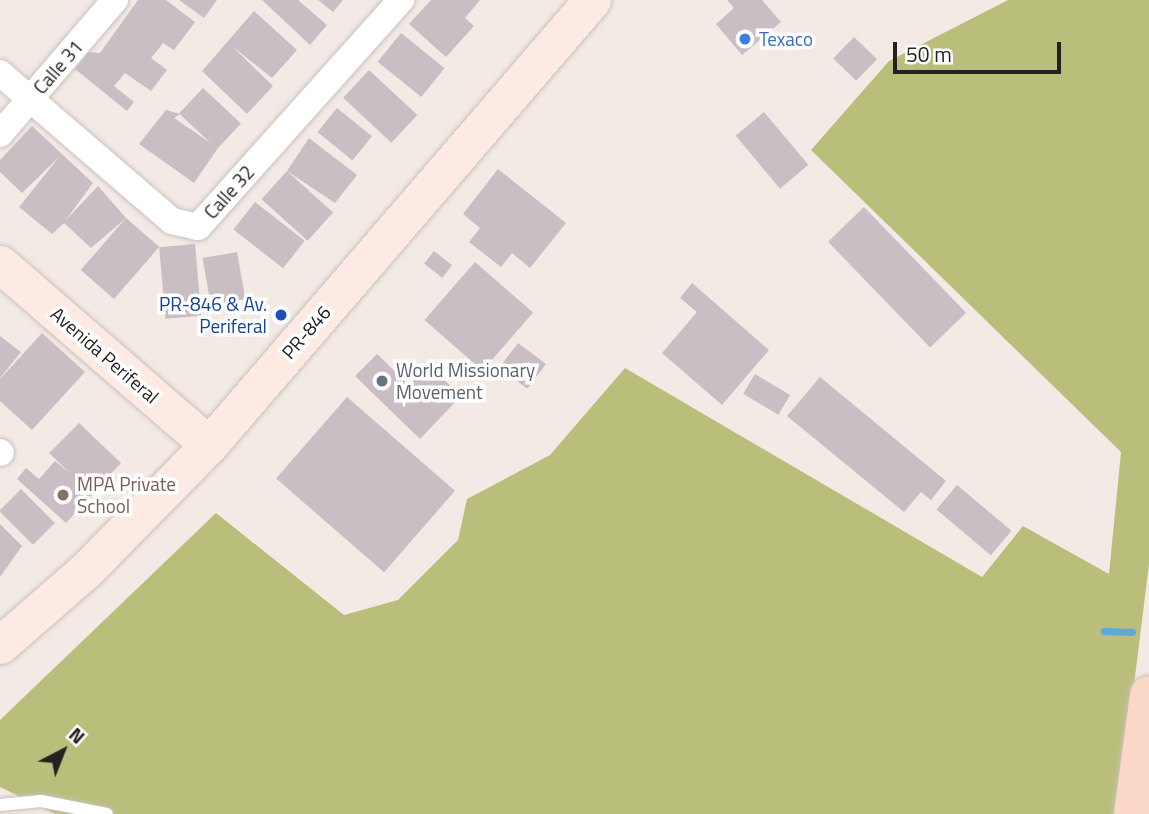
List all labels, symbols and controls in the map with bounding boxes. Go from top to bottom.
place label: Texaco [759,28,813,50]
scale bar [897,28,1065,72]
marker: Texaco [737,31,753,47]
street label: Calle 31 [29,35,87,99]
text: 50 m [906,38,952,70]
street label: Calle 32 [199,161,259,223]
place label: PR-846 & Av. Periferal [159,293,267,337]
street label: PR-846 [277,301,335,363]
street label: Avenida Periferal [46,302,164,408]
marker: PR-846 & Av. Periferal [273,307,289,323]
place label: World Missionary Movement [396,359,535,403]
marker: World Missionary Movement [374,373,390,389]
place label: MPA Private School [77,473,176,517]
marker: MPA Private School [55,487,71,503]
north arrow [28,716,98,786]
text: N [63,720,92,750]

